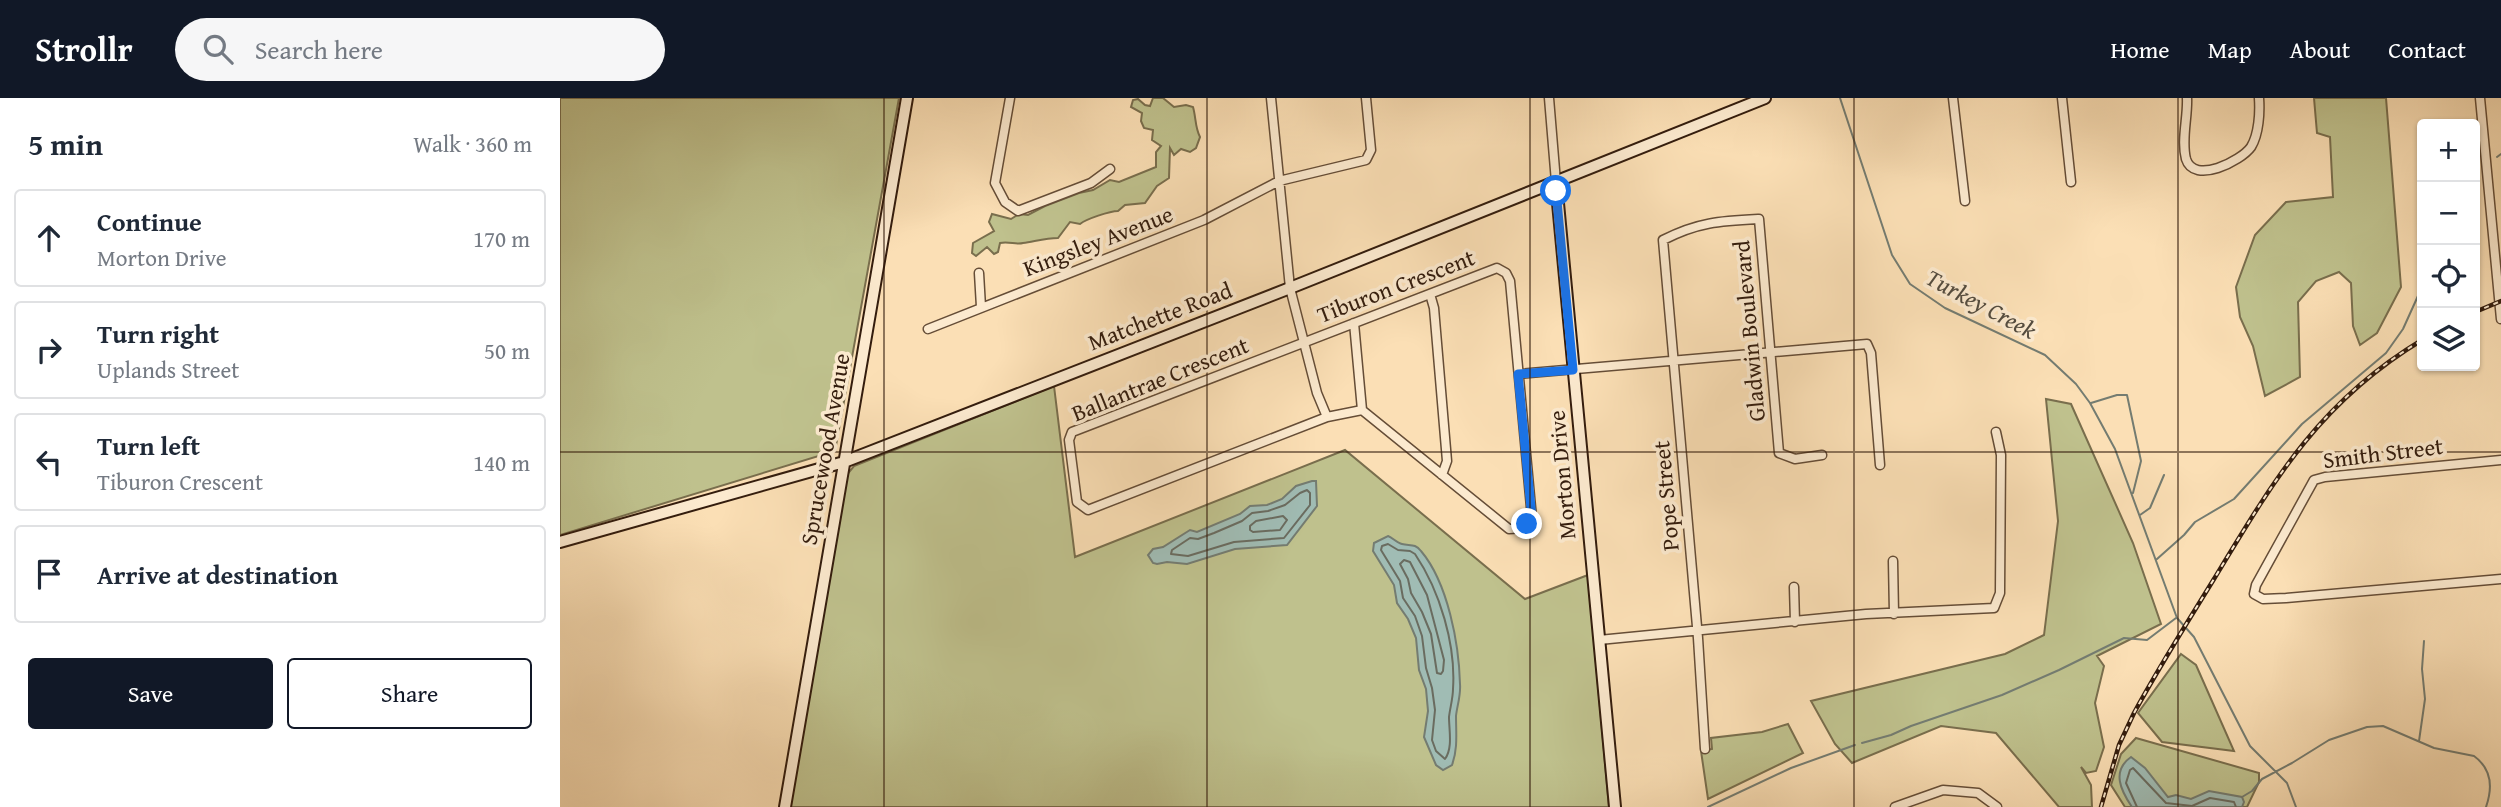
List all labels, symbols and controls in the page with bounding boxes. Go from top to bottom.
search box [175,18,665,81]
text: Strollr [35,25,133,73]
icon: search [199,30,237,68]
text: Search here [255,30,383,69]
text: Home [2111,32,2170,67]
text: Map [2208,32,2252,67]
text: About [2290,32,2350,67]
text: Contact [2388,32,2466,67]
map controls [2417,119,2480,371]
button: + [2417,119,2480,182]
text: 5 min [28,122,103,166]
text: Walk · 360 m [413,127,532,160]
route start [1540,175,1571,206]
button: − [2417,182,2480,245]
street label: Kingsley Avenue [1018,197,1177,284]
text: Continue [97,202,202,241]
icon: ahead [30,219,68,257]
text: 170 m [473,222,530,255]
street label: Gladwin Boulevard [1724,238,1773,423]
street label: Tiburon Crescent [1312,240,1479,331]
text: Morton Drive [97,241,227,274]
button: locate [2417,245,2480,308]
water label: Turkey Creek [1920,260,2043,347]
street label: Matchette Road [1083,273,1237,358]
button: layers [2417,308,2480,371]
text: Turn right [97,314,219,353]
street label: Ballantrae Crescent [1066,328,1253,429]
icon: right [30,331,68,369]
text: 50 m [484,334,530,367]
street label: Sprucewood Avenue [791,351,858,547]
text: Uplands Street [97,353,239,386]
street label: Morton Drive [1539,409,1584,541]
text: Turn left [97,426,200,465]
street label: Smith Street [2321,429,2445,476]
street label: Pope Street [1644,440,1687,553]
icon: left [30,443,68,481]
text: 140 m [473,446,530,479]
text: Tiburon Crescent [97,465,263,498]
route end [1511,508,1542,539]
icon: arrive [30,555,68,593]
text: Arrive at destination [97,555,338,594]
button: Save [28,658,273,729]
button: Share [287,658,532,729]

